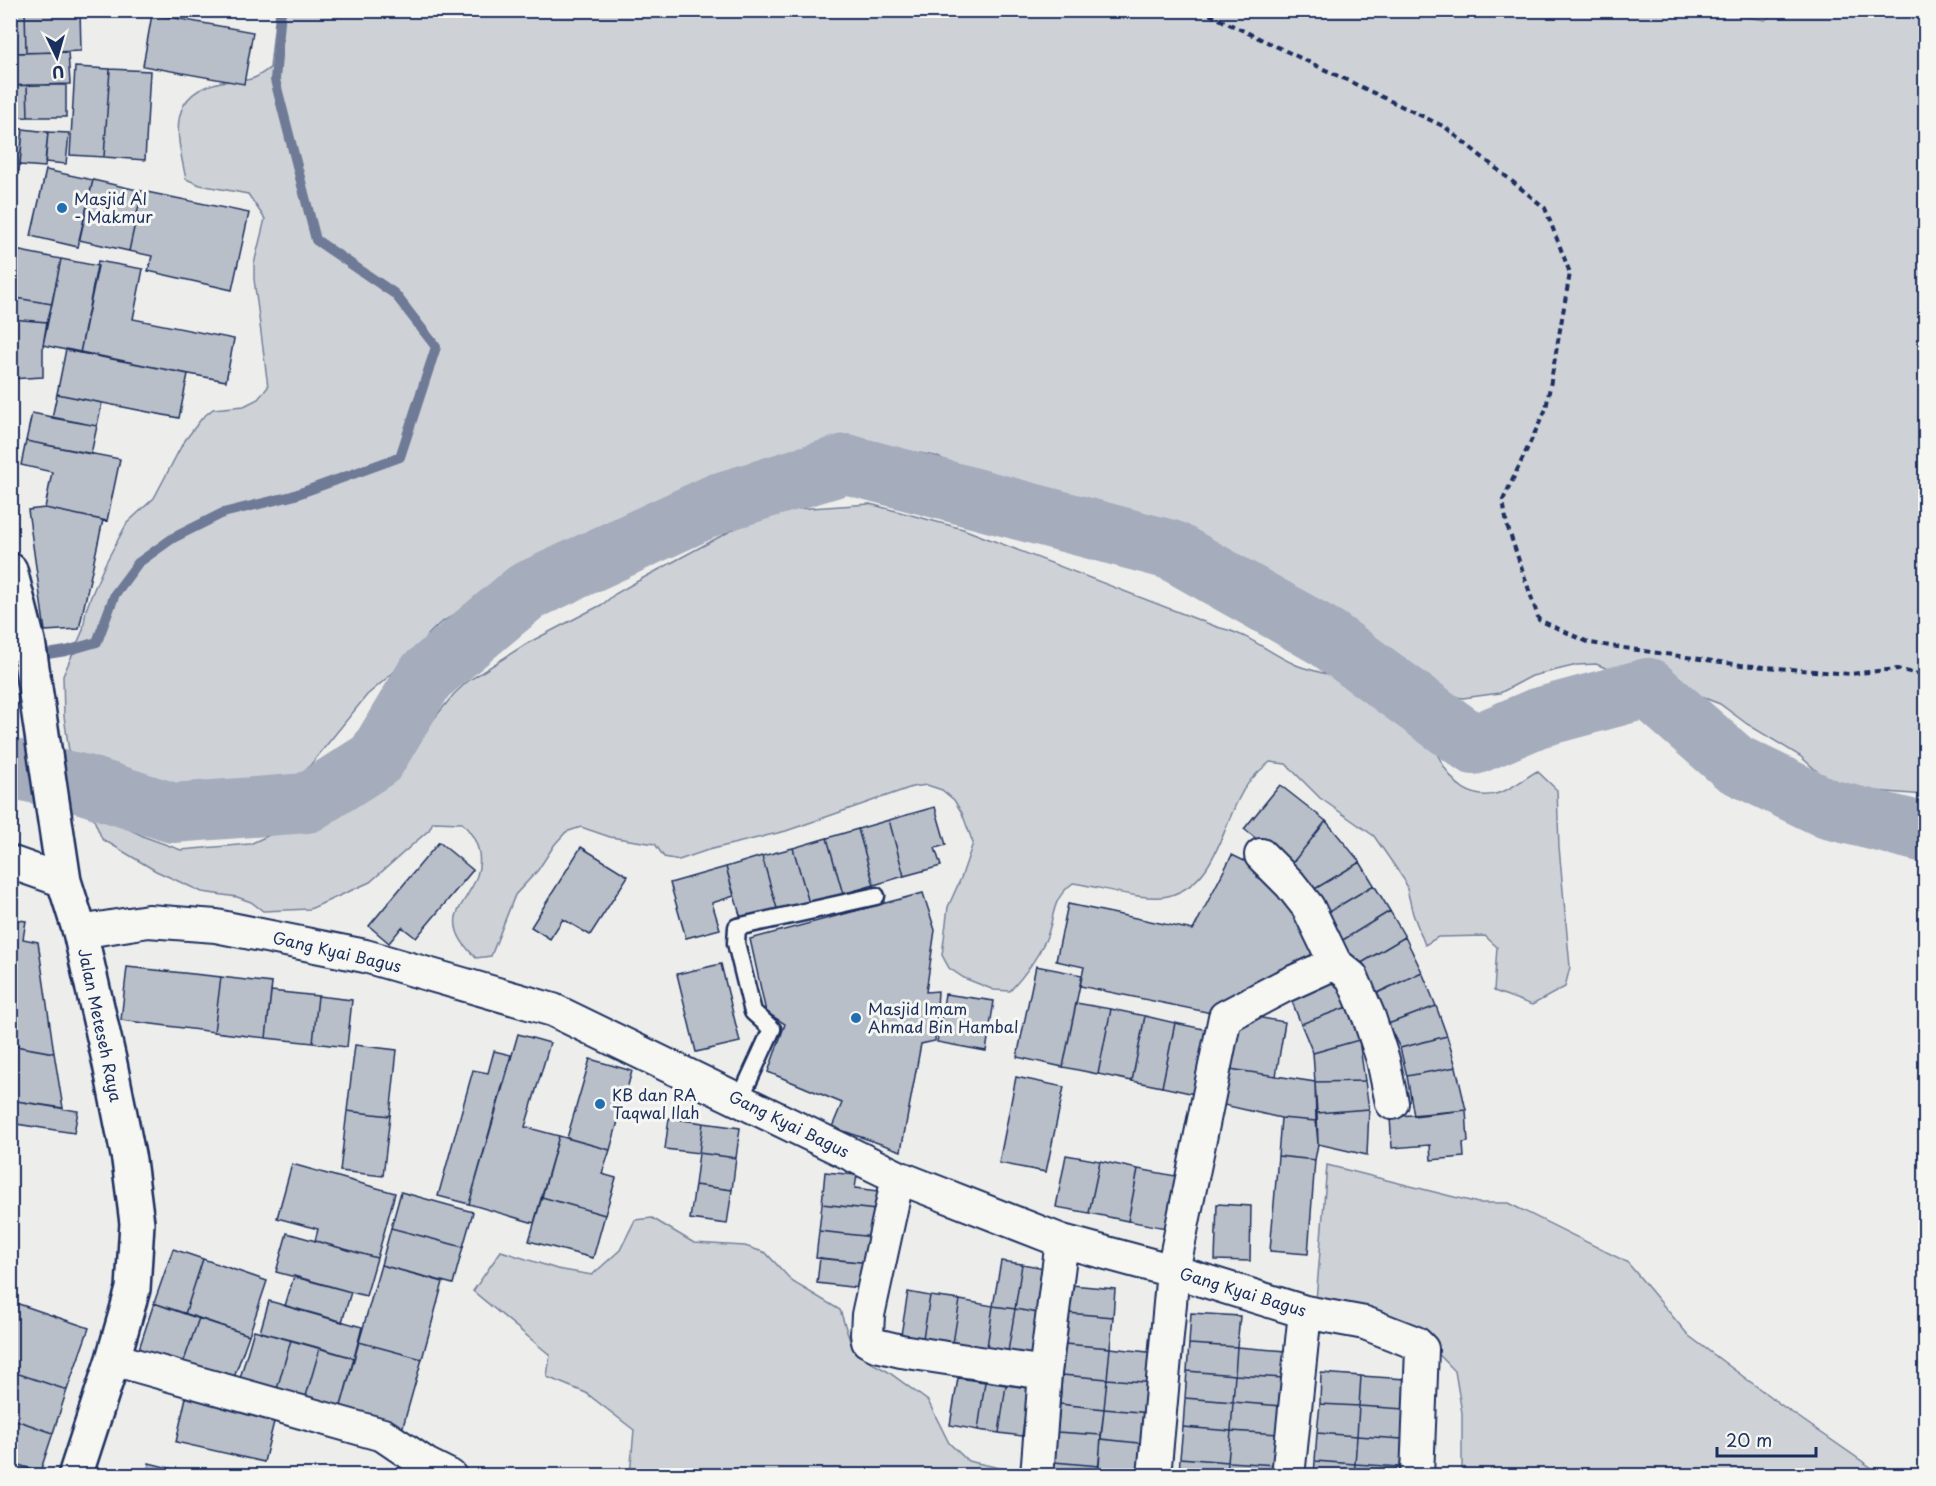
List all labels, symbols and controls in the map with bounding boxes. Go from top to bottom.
north arrow [27,27,87,87]
text: U [51,60,66,85]
place label: Masjid Al - Makmur [74,186,153,228]
marker: Masjid Al - Makmur [55,201,69,215]
street label: Gang Kyai Bagus [271,925,404,977]
street label: Jalan Meteseh Raya [73,946,129,1104]
place label: Masjid Imam Ahmad Bin Hambal [868,996,1018,1038]
marker: Masjid Imam Ahmad Bin Hambal [849,1011,863,1025]
place label: KB dan RA Taqwal Ilah [612,1082,700,1124]
street label: Gang Kyai Bagus [725,1084,854,1163]
marker: KB dan RA Taqwal Ilah [593,1097,607,1111]
street label: Gang Kyai Bagus [1177,1260,1310,1322]
scale bar [1717,1420,1816,1458]
text: 20 m [1726,1426,1772,1453]

